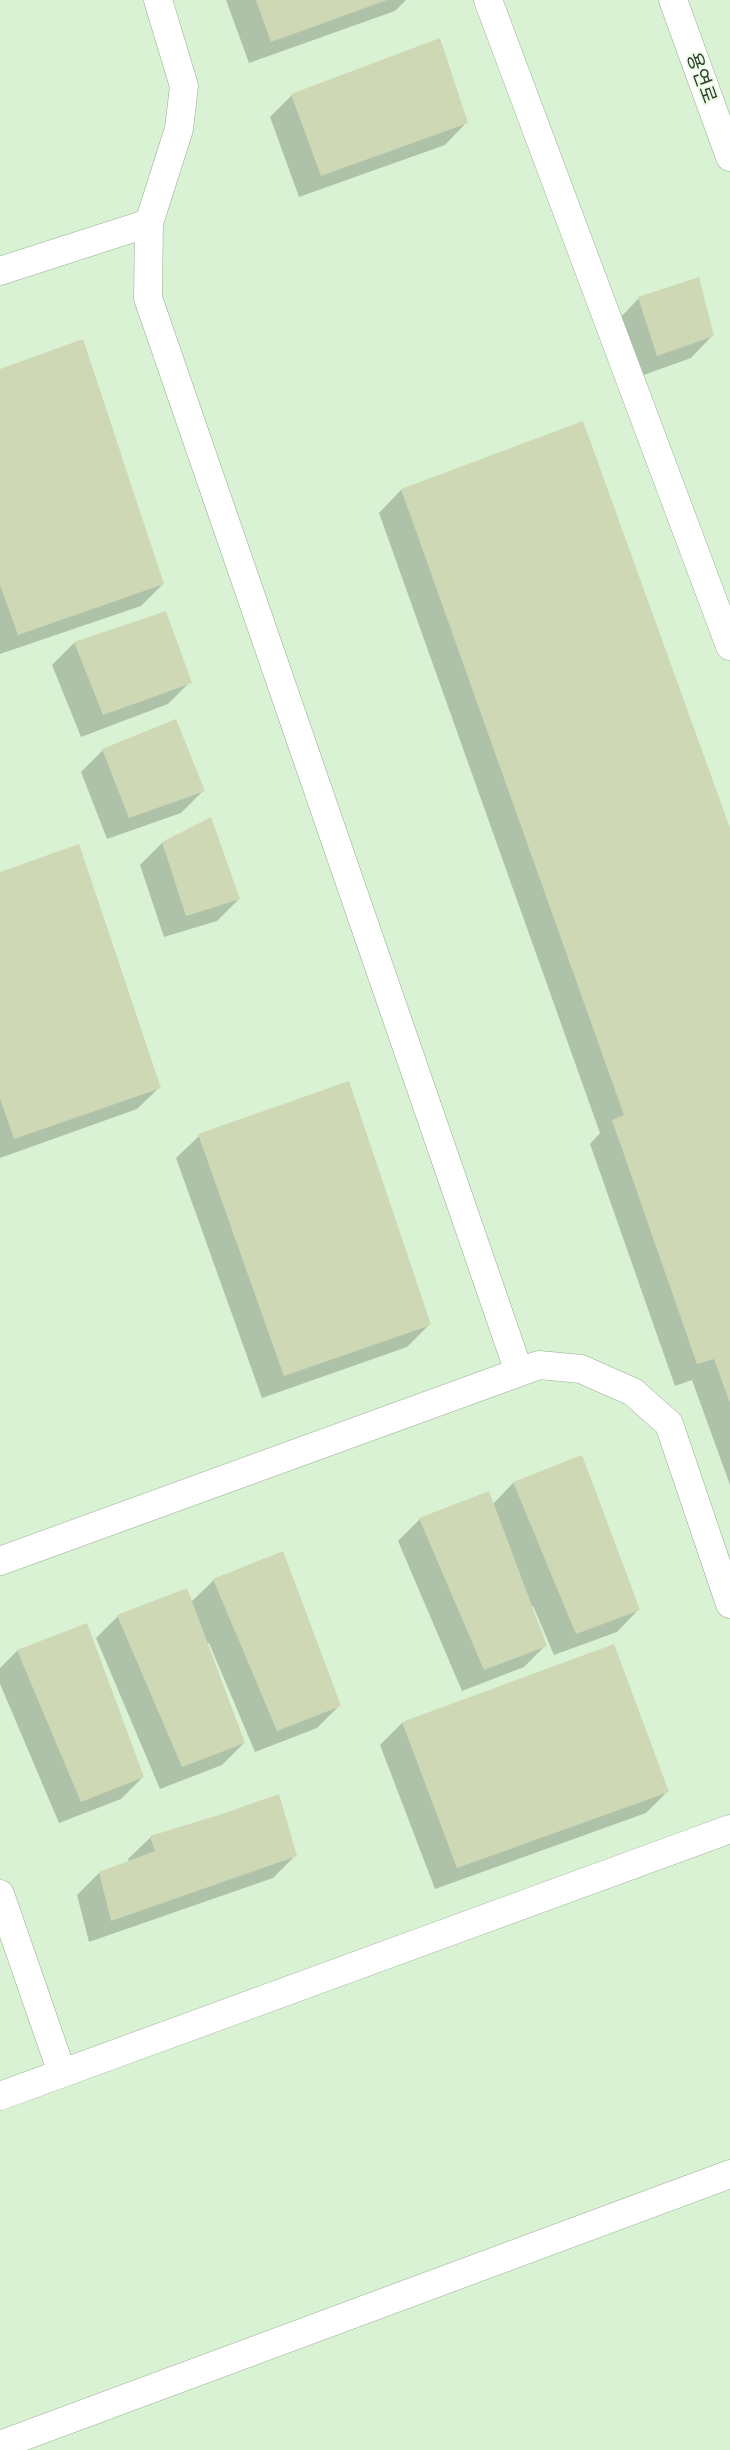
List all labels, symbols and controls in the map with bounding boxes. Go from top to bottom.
street label: 용연로 [681,49,721,107]

